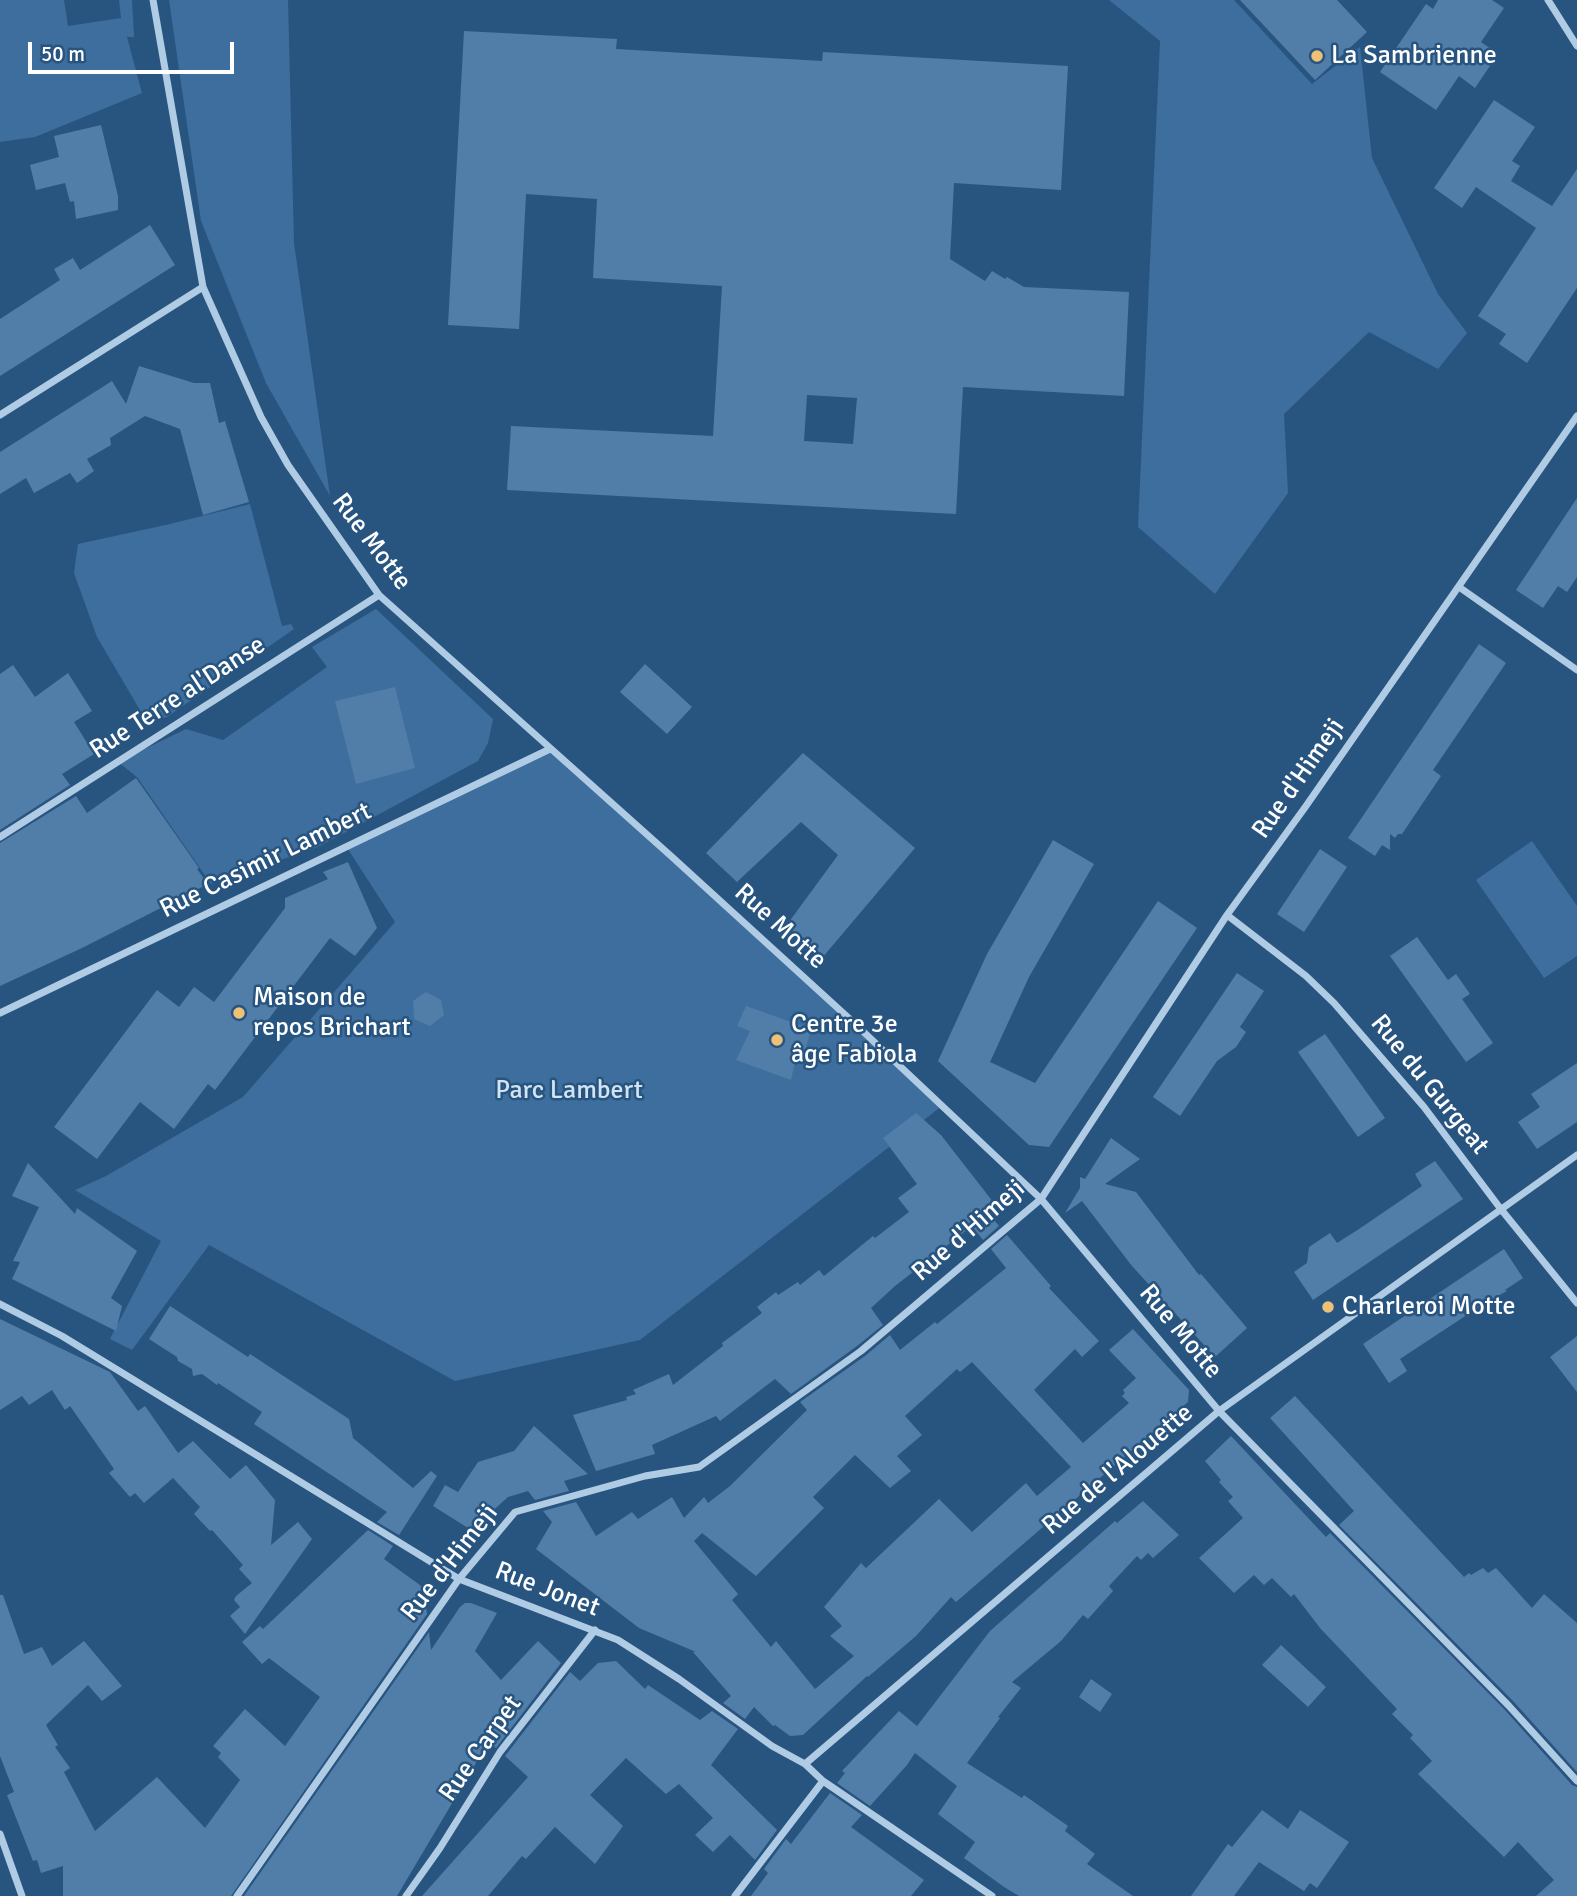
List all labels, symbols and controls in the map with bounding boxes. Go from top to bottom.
scale bar [32,28,238,72]
place label: La Sambrienne [1331,40,1497,72]
text: 50 m [41,41,85,67]
marker: La Sambrienne [1309,48,1325,64]
street label: Rue Motte [324,487,418,597]
street label: Rue Terre al'Danse [85,630,271,766]
street label: Rue d'Himeji [1246,713,1352,845]
street label: Rue Casimir Lambert [155,796,377,926]
street label: Rue Motte [728,878,832,976]
place label: Maison de repos Brichart [253,982,411,1044]
marker: Maison de repos Brichart [231,1005,247,1021]
place label: Centre 3e âge Fabiola [791,1009,918,1070]
street label: Rue du Gurgeat [1363,1009,1495,1161]
marker: Centre 3e âge Fabiola [769,1032,785,1048]
park label: Parc Lambert [495,1075,643,1107]
street label: Rue d'Himeji [906,1173,1032,1289]
street label: Rue Motte [1132,1279,1228,1385]
place label: Charleroi Motte [1342,1291,1516,1323]
marker: Charleroi Motte [1320,1299,1336,1315]
street label: Rue de l'Alouette [1036,1398,1200,1542]
street label: Rue d'Himeji [395,1498,505,1628]
street label: Rue Jonet [490,1556,604,1624]
street label: Rue Carpet [433,1690,529,1808]

